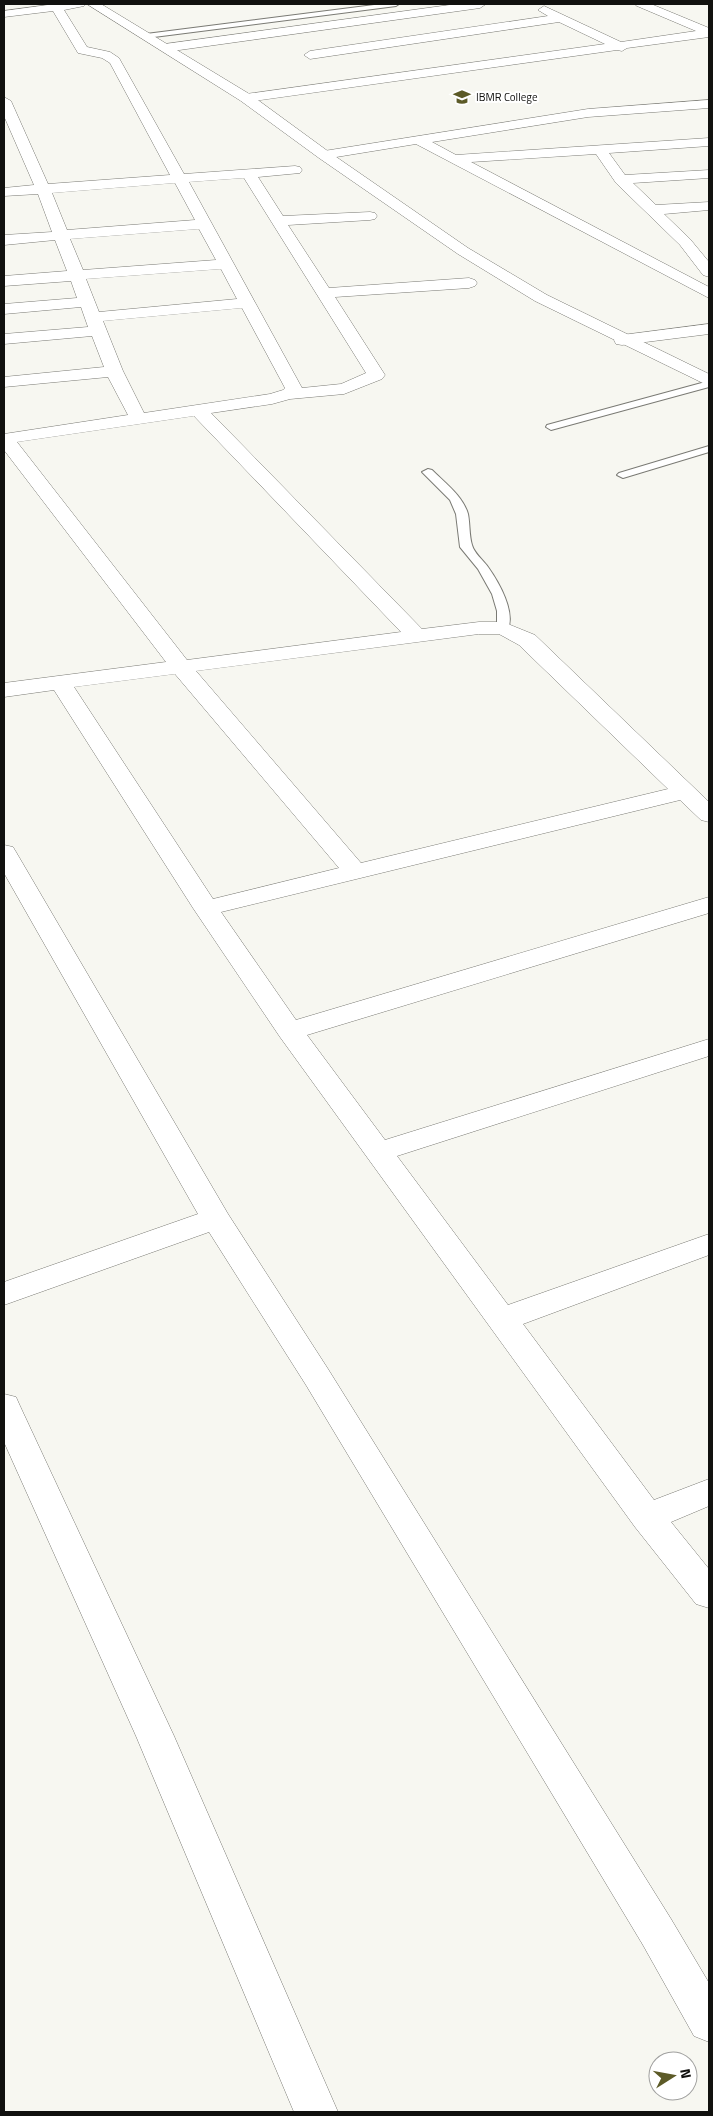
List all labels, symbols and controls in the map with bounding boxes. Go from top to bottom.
school or university icon: IBMR College [452,87,472,107]
place label: IBMR College [476,89,538,105]
north arrow [648,2051,698,2101]
text: N [675,2067,697,2080]

